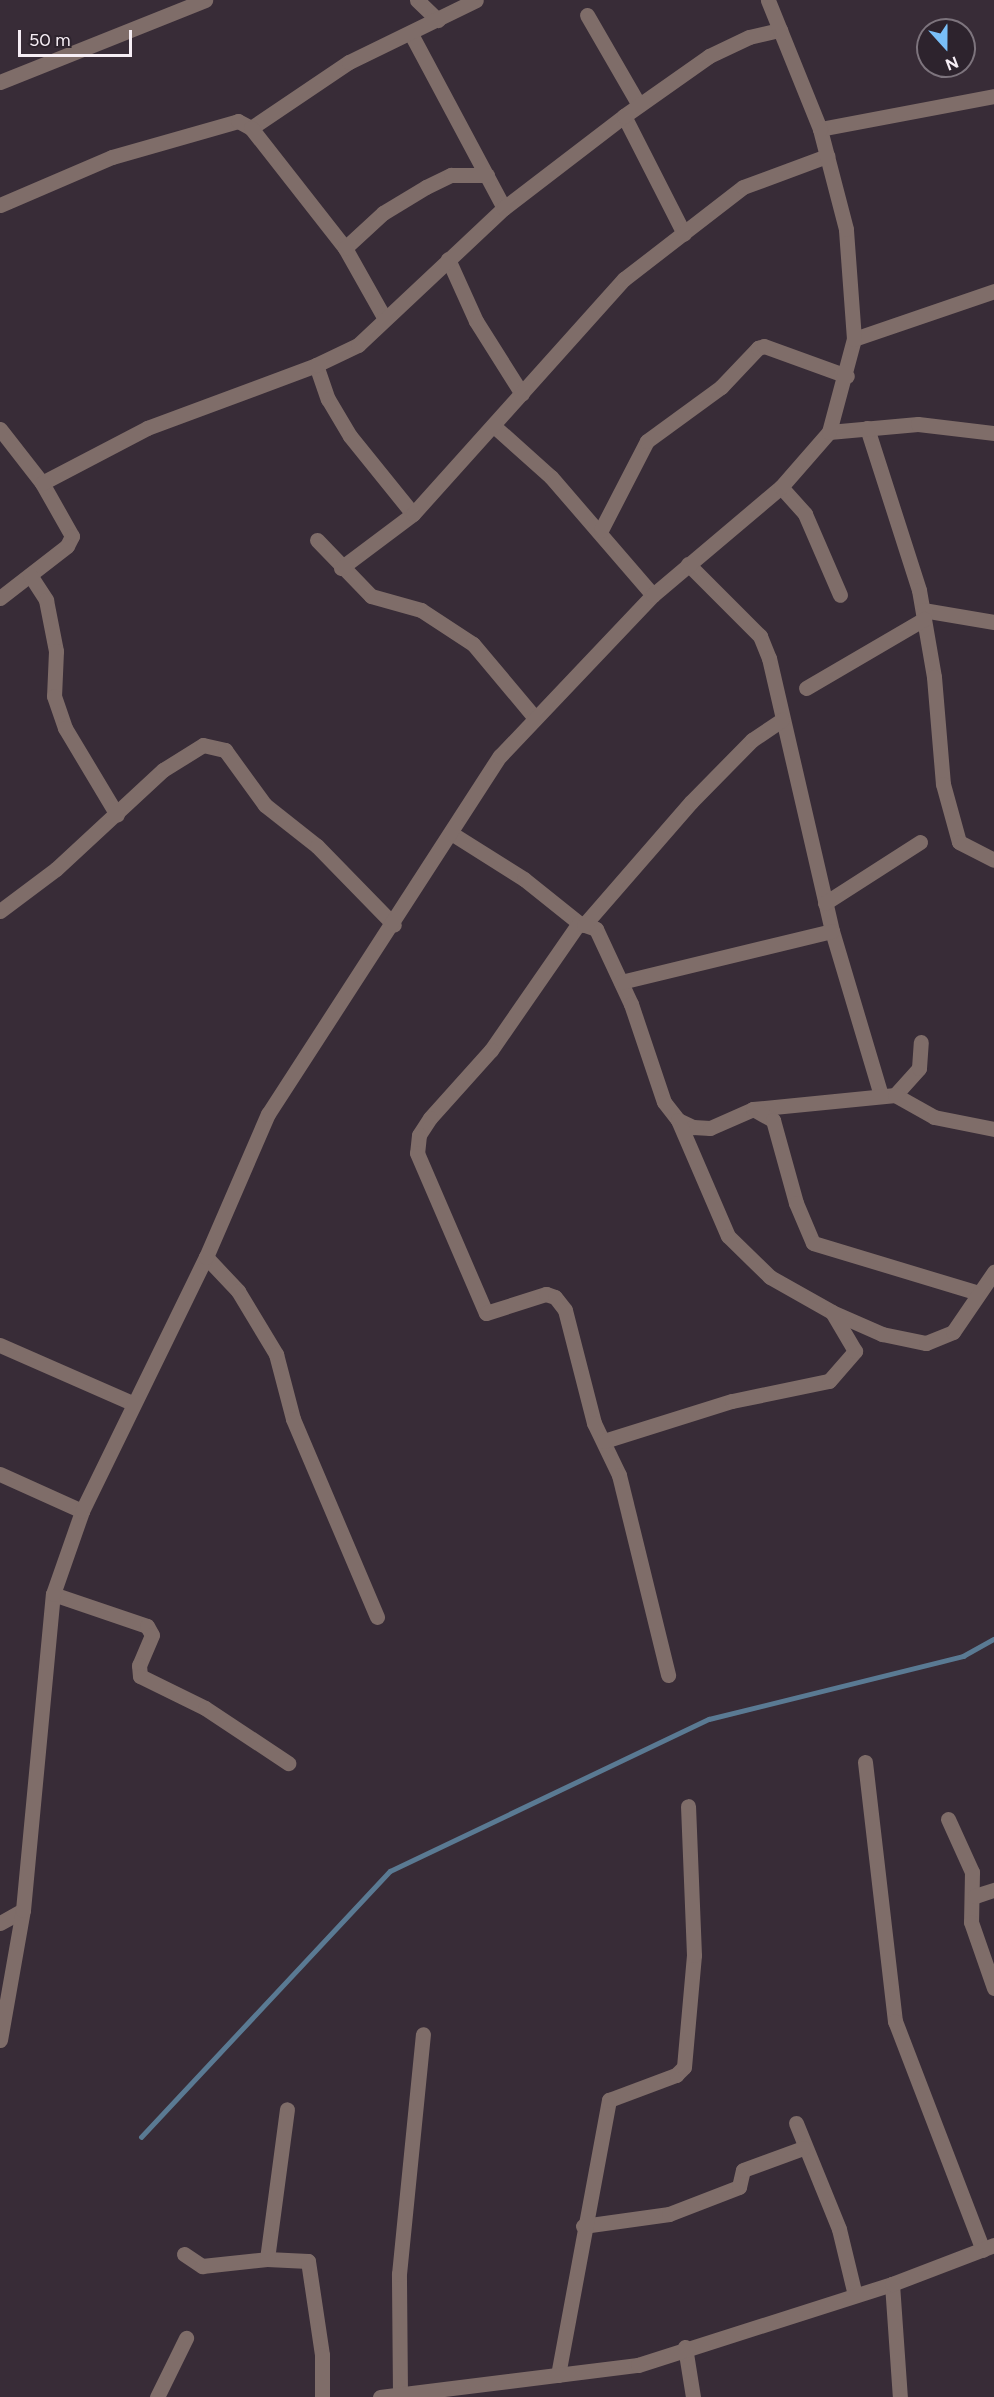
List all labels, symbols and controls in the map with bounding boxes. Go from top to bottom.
scale bar [21,18,135,56]
north arrow [916,18,976,78]
text: 50 m [29,29,71,51]
text: N [943,52,961,74]

